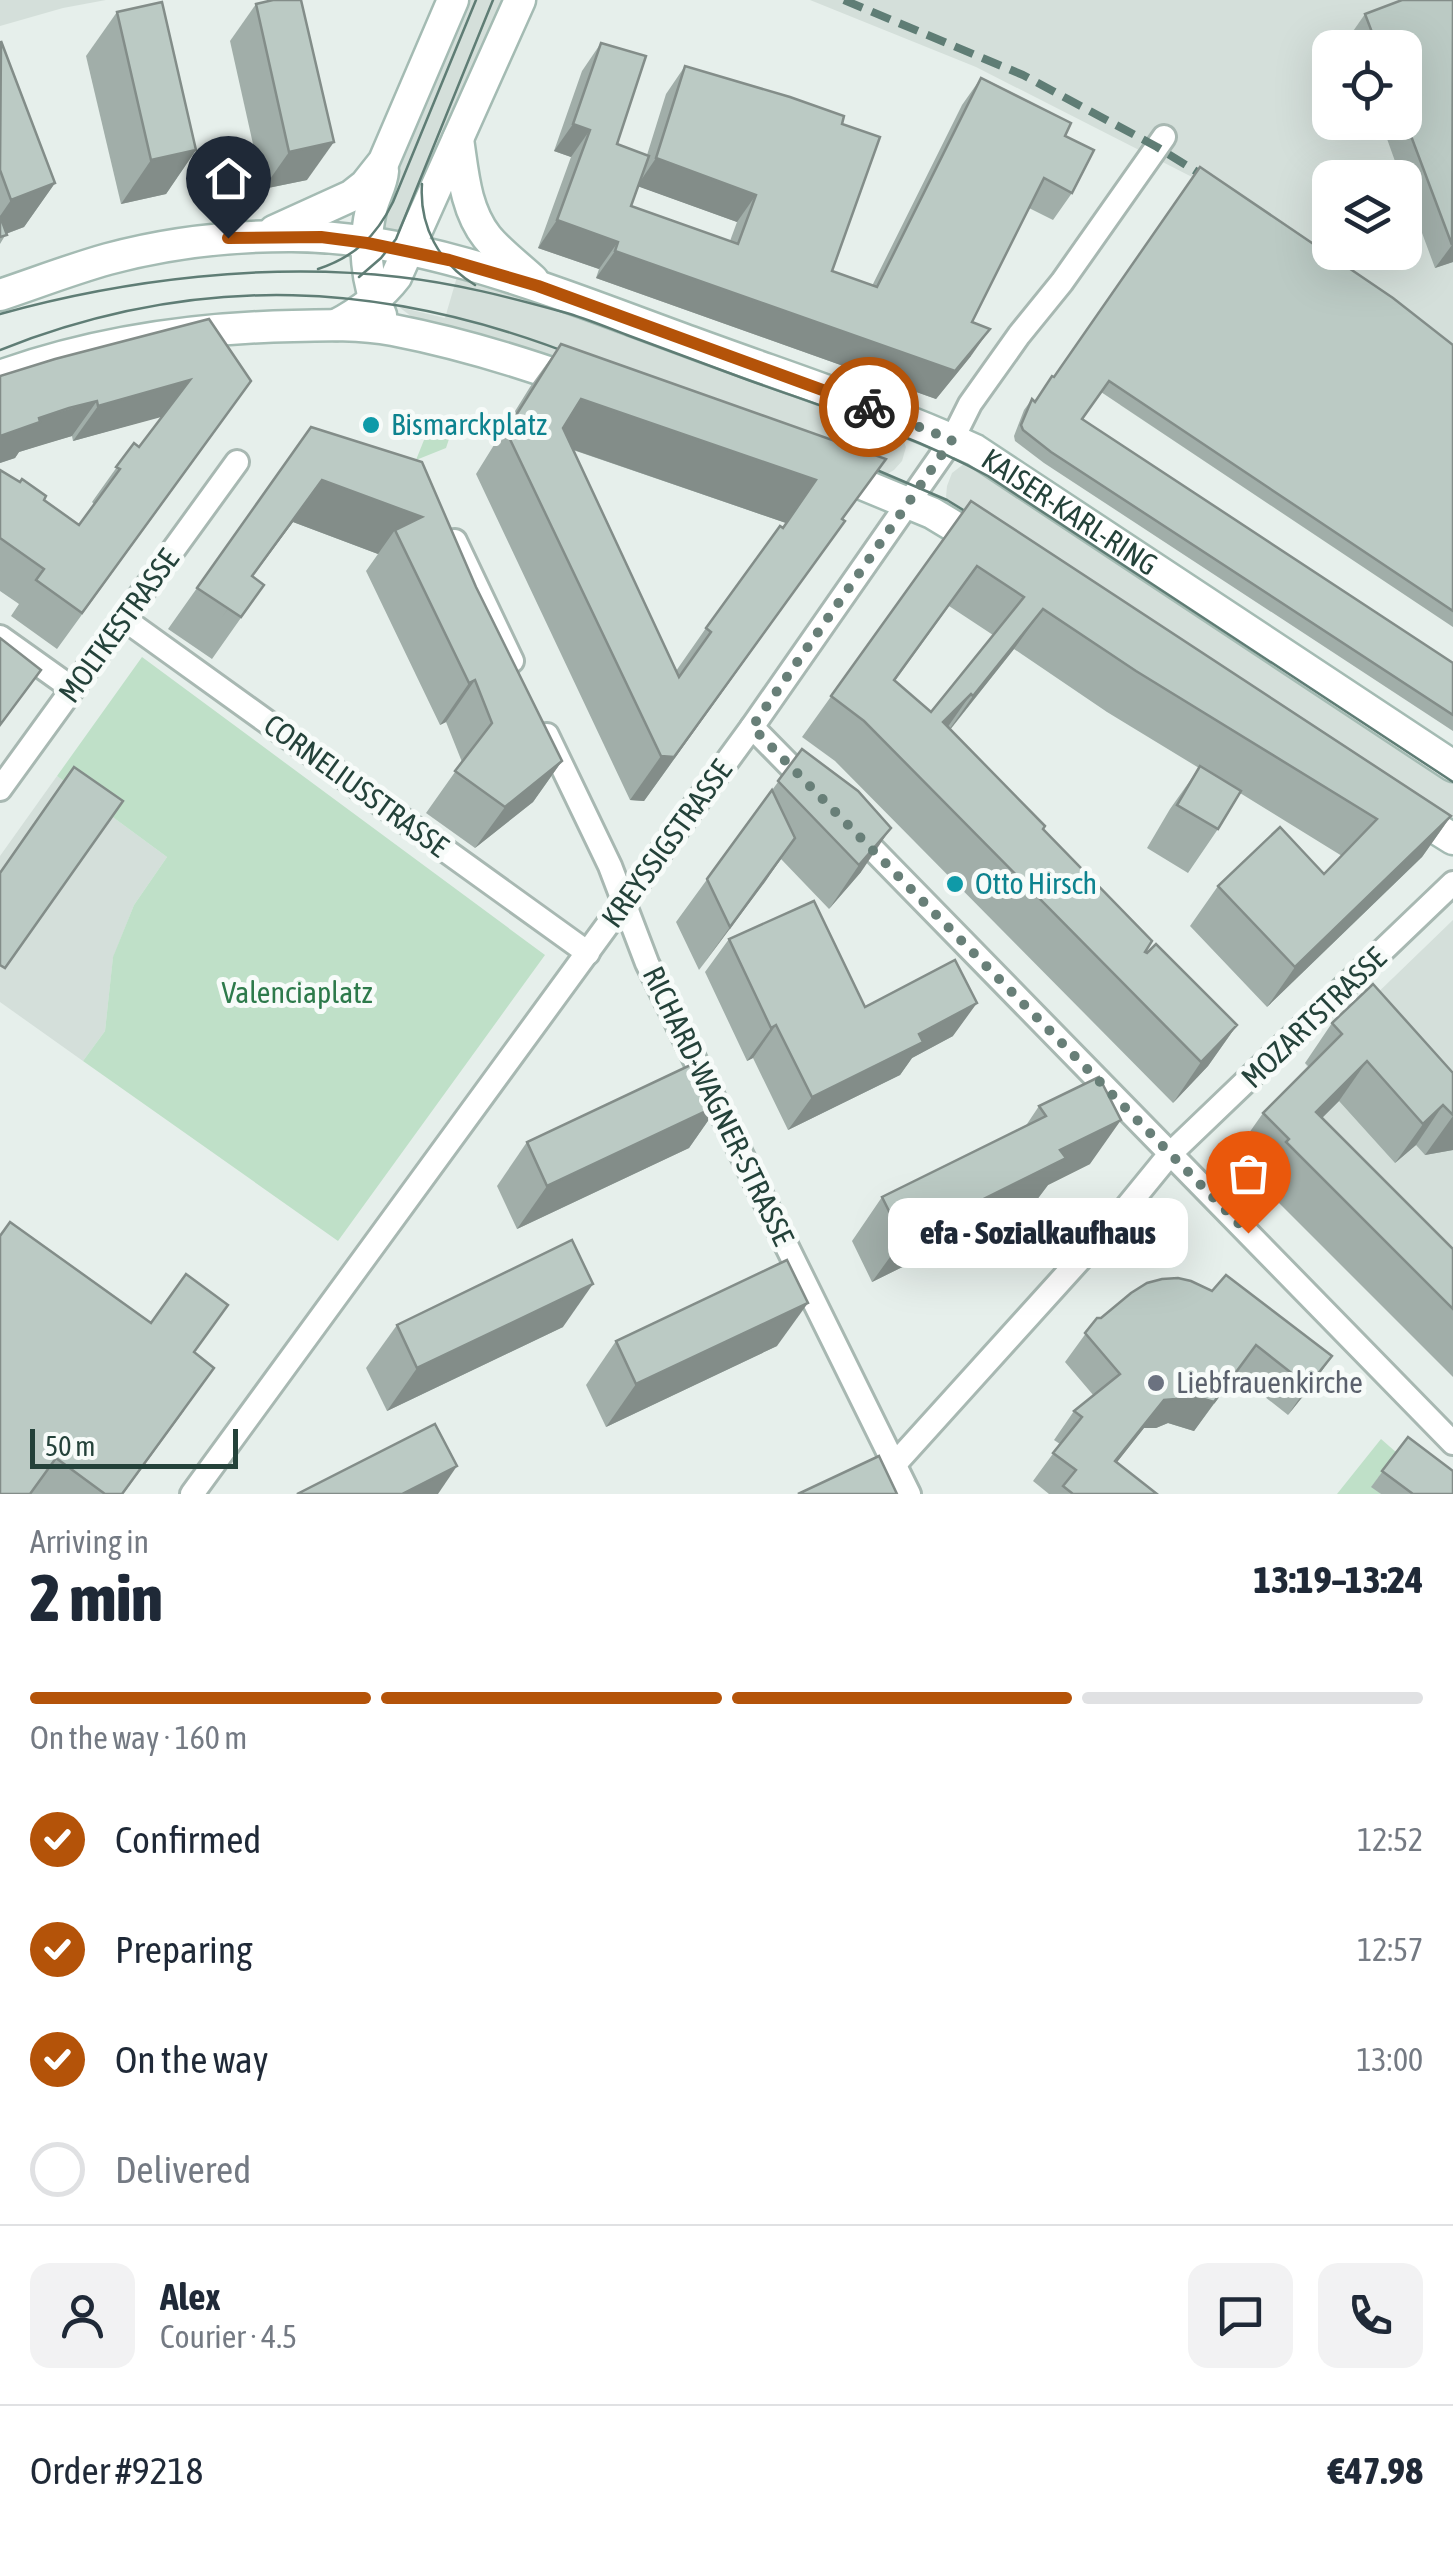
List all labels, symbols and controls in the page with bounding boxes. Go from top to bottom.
map controls [1312,30,1422,270]
button: locate [1312,30,1422,140]
pin [186,136,271,239]
icon: home [201,151,256,206]
button: layers [1312,160,1422,270]
courier [819,357,919,457]
icon: bike [842,380,897,435]
place label: Bismarckplatz [391,407,547,441]
marker: Bismarckplatz [360,414,382,436]
street label: KAISER-KARL-RING [976,441,1164,582]
street label: MOLTKESTRASSE [51,542,185,708]
street label: CORNELIUSSTRASSE [258,707,455,863]
street label: KREYSSIGSTRASSE [594,753,738,934]
place label: Otto Hirsch [975,866,1097,900]
marker: Otto Hirsch [944,873,966,895]
street label: MOZARTSTRASSE [1234,940,1392,1094]
street label: RICHARD-WAGNER-STRASSE [637,961,801,1251]
park label: Valenciaplatz [221,975,373,1009]
pin [1206,1131,1291,1234]
icon: bag [1221,1146,1276,1201]
callout: efa - Sozialkaufhaus [888,1198,1188,1268]
text: efa - Sozialkaufhaus [920,1214,1156,1251]
place label: Liebfrauenkirche [1176,1365,1363,1399]
marker: Liebfrauenkirche [1145,1372,1167,1394]
scale bar [30,1424,238,1468]
text: 50 m [45,1430,95,1462]
text: Arriving in [30,1523,149,1560]
text: 13:19–13:24 [1253,1558,1423,1601]
text: 2 min [30,1560,163,1635]
text: On the way · 160 m [30,1719,247,1756]
icon: check [30,1812,85,1867]
text: Confirmed [115,1818,261,1861]
text: 12:52 [1357,1821,1423,1858]
icon: check [30,1922,85,1977]
text: Preparing [115,1928,253,1971]
text: 12:57 [1357,1931,1423,1968]
icon: check [30,2032,85,2087]
text: On the way [115,2038,268,2081]
text: 13:00 [1357,2041,1423,2078]
text: Delivered [115,2148,251,2191]
button: person [30,2263,135,2368]
button: chat [1188,2263,1293,2368]
button: phone [1318,2263,1423,2368]
text: Alex [160,2275,221,2318]
text: Courier · 4.5 [160,2318,297,2355]
text: Order #9218 [30,2449,203,2492]
text: €47.98 [1328,2449,1423,2492]

